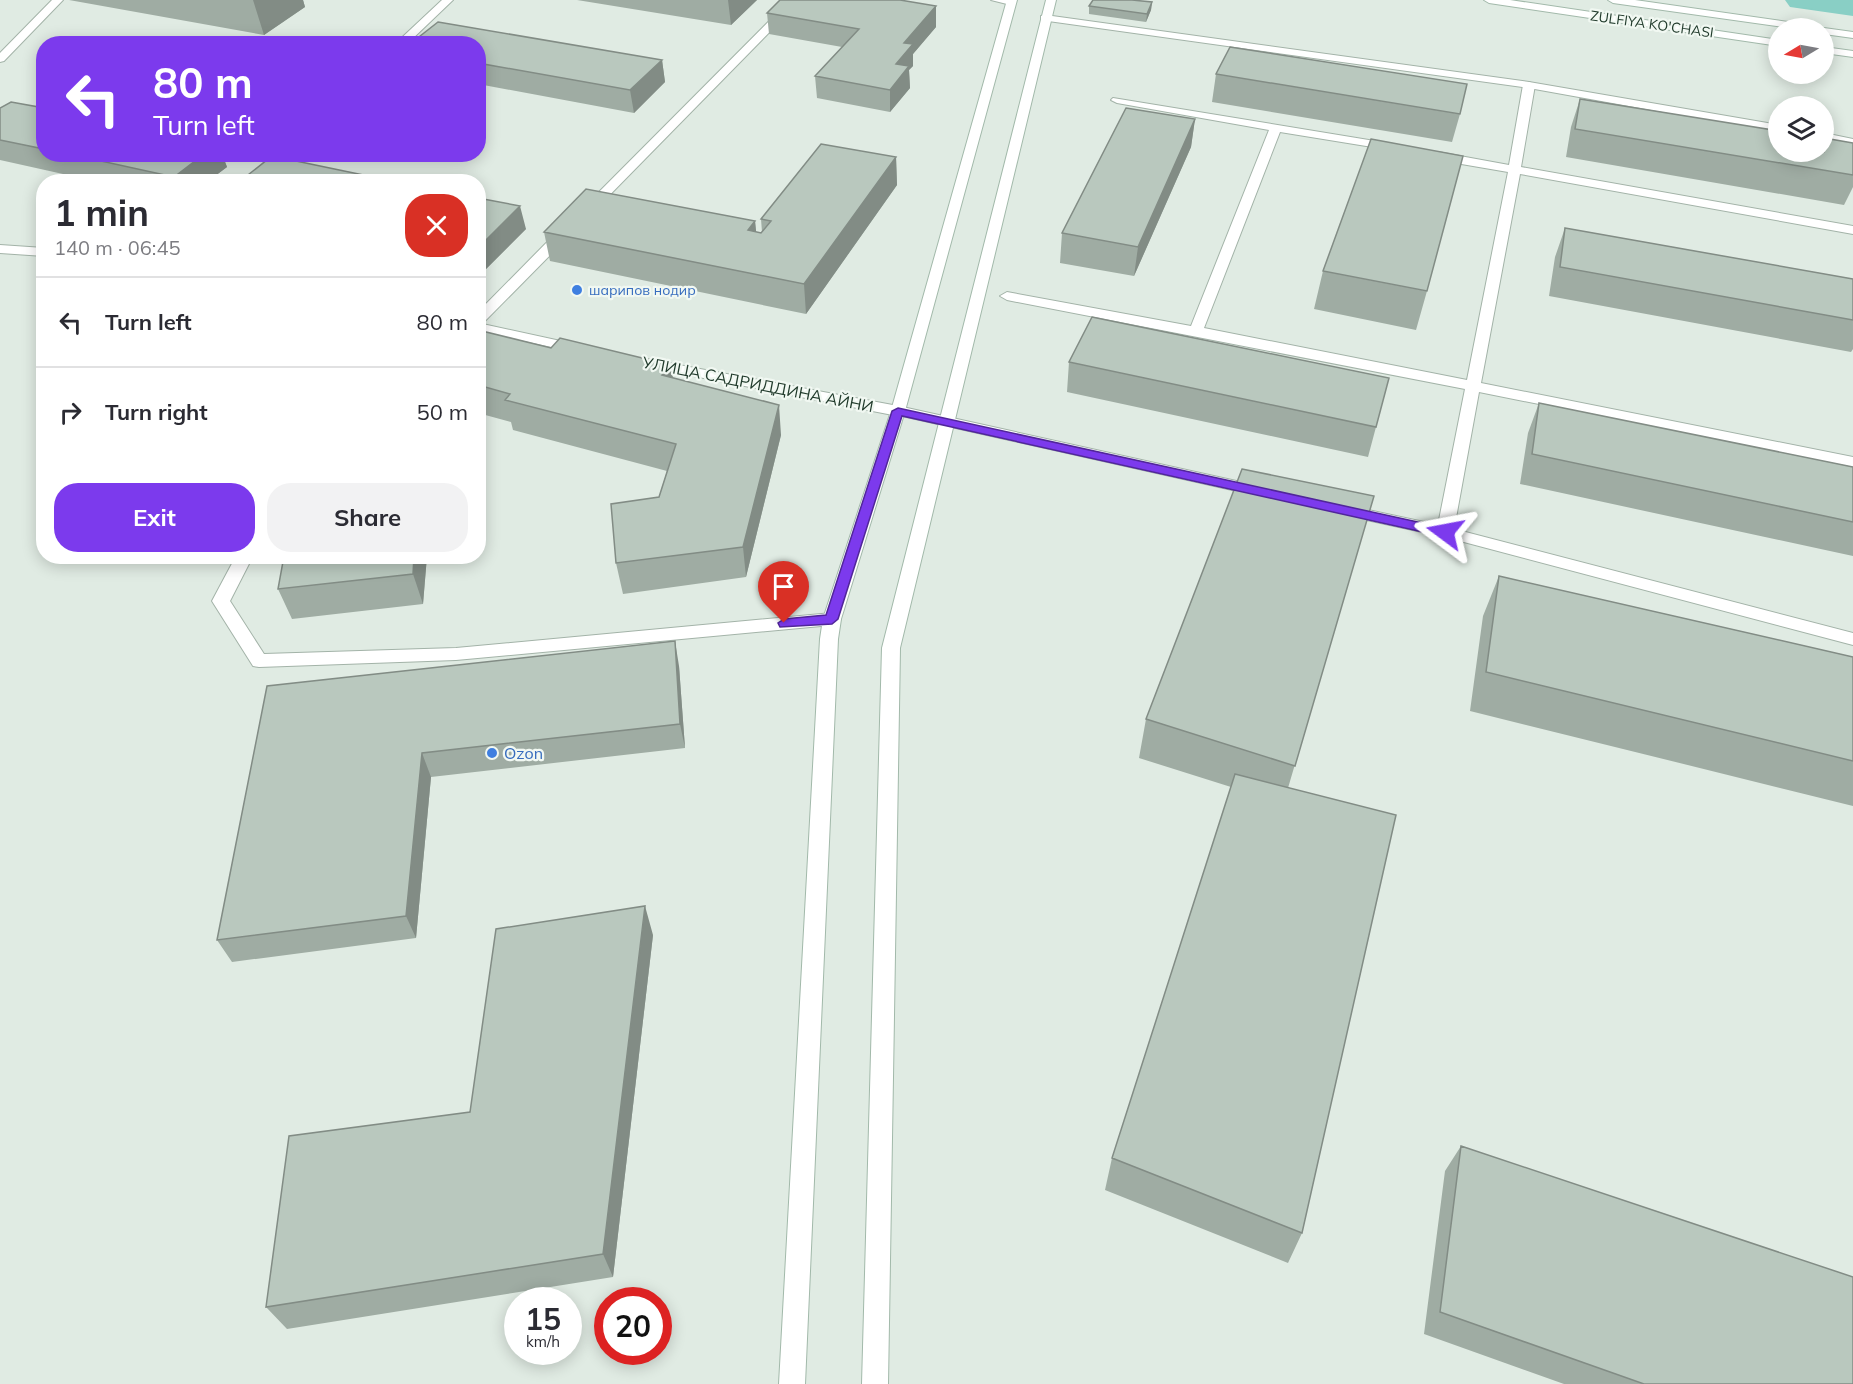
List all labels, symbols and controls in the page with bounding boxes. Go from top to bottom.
street label: ZULFIYA KO'CHASI [1589,6,1715,42]
north arrow [1768,18,1834,84]
map controls [1768,18,1834,162]
text: 80 m [153,56,253,109]
icon: left [54,60,132,138]
button: layers [1768,96,1834,162]
text: Turn left [153,108,255,142]
text: 1 min [54,190,149,235]
button: close [405,194,468,257]
text: 140 m · 06:45 [54,235,180,260]
place label: шарипов нодир [589,281,696,299]
marker: шарипов нодир [570,283,584,297]
icon: left [54,306,87,339]
text: Turn left [105,308,192,336]
text: 80 m [417,308,468,336]
street label: УЛИЦА САДРИДДИНА АЙНИ [640,352,875,416]
icon: right [54,396,87,429]
text: Turn right [105,398,208,426]
text: 50 m [417,398,468,426]
button: Exit [54,483,255,552]
button: Share [267,483,468,552]
position arrow [1413,500,1477,564]
pin [758,561,809,623]
icon: arrive [767,570,800,603]
place label: Ozon [504,743,543,763]
marker: Ozon [485,746,499,760]
speed limit sign: 20 [594,1287,672,1365]
text: 15 [525,1300,561,1338]
text: km/h [526,1332,560,1351]

